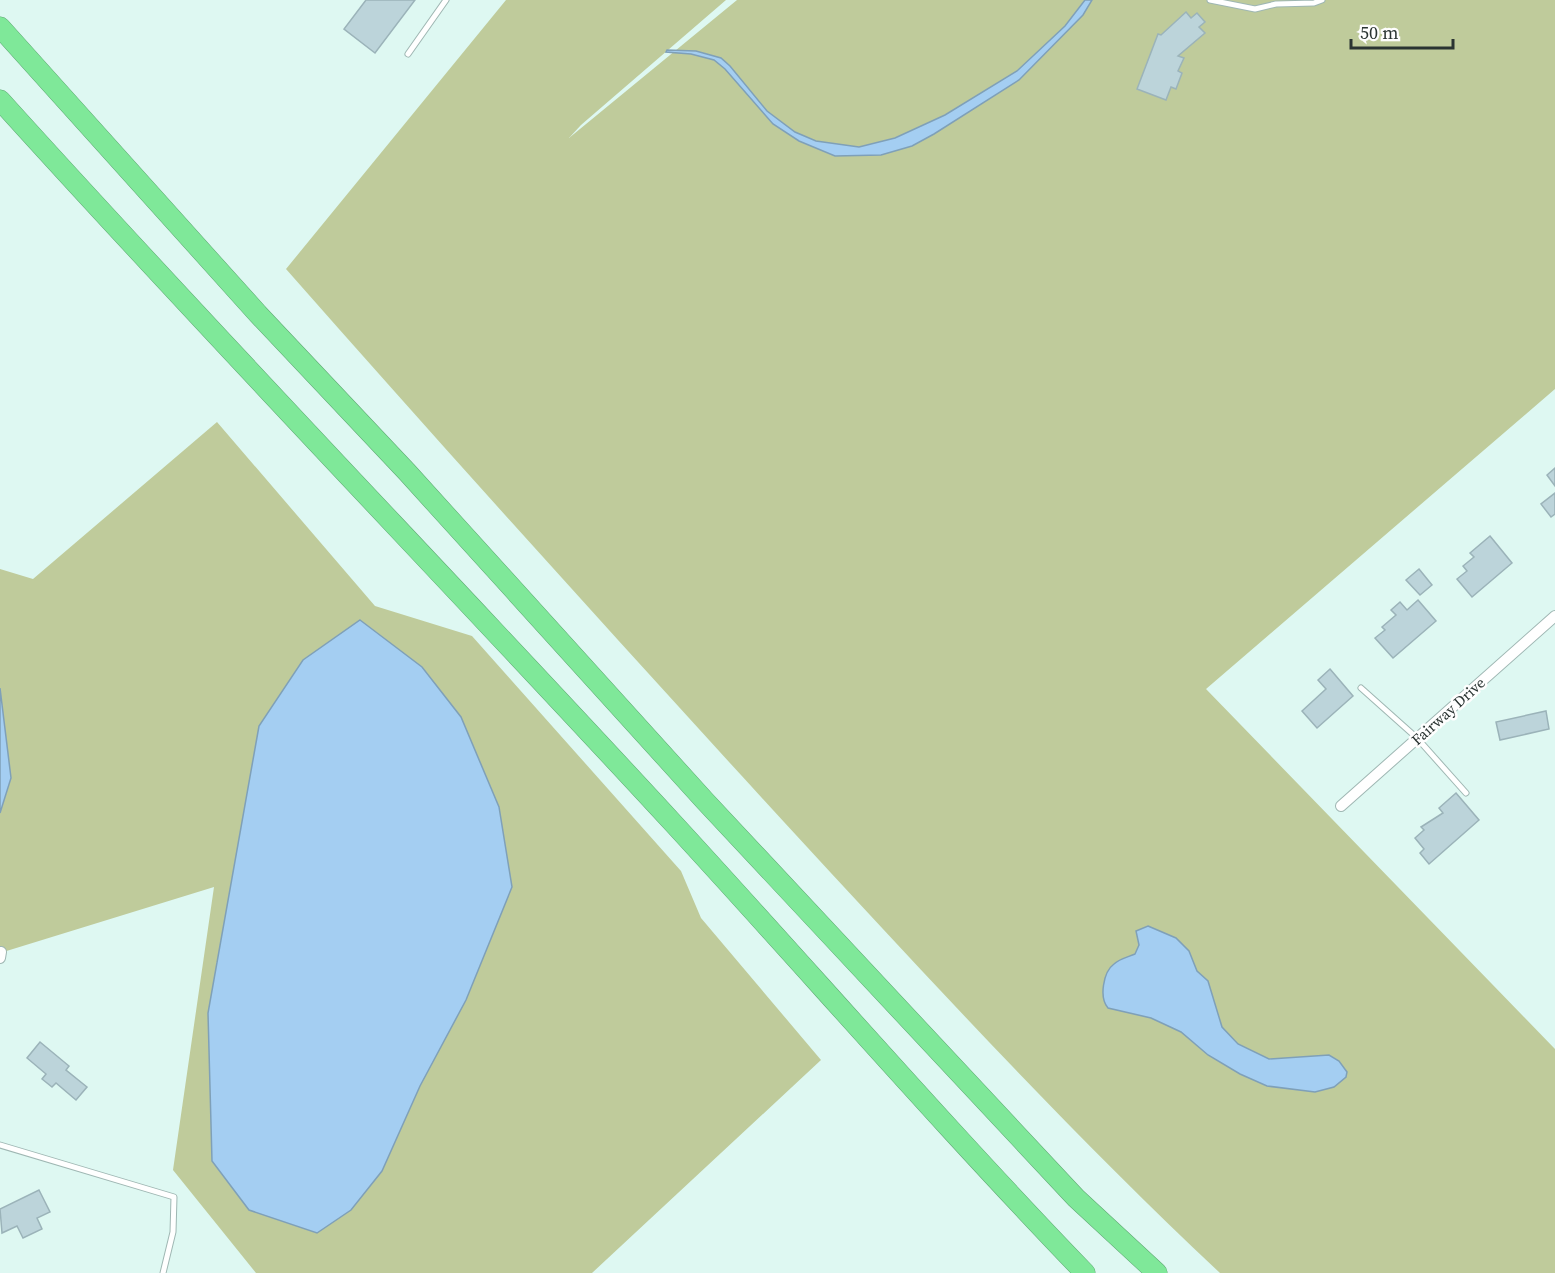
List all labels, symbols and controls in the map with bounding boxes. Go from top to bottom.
scale bar [1351,12,1453,50]
text: 50 m [1360,20,1398,45]
street label: Fairway Drive [1407,672,1490,750]

